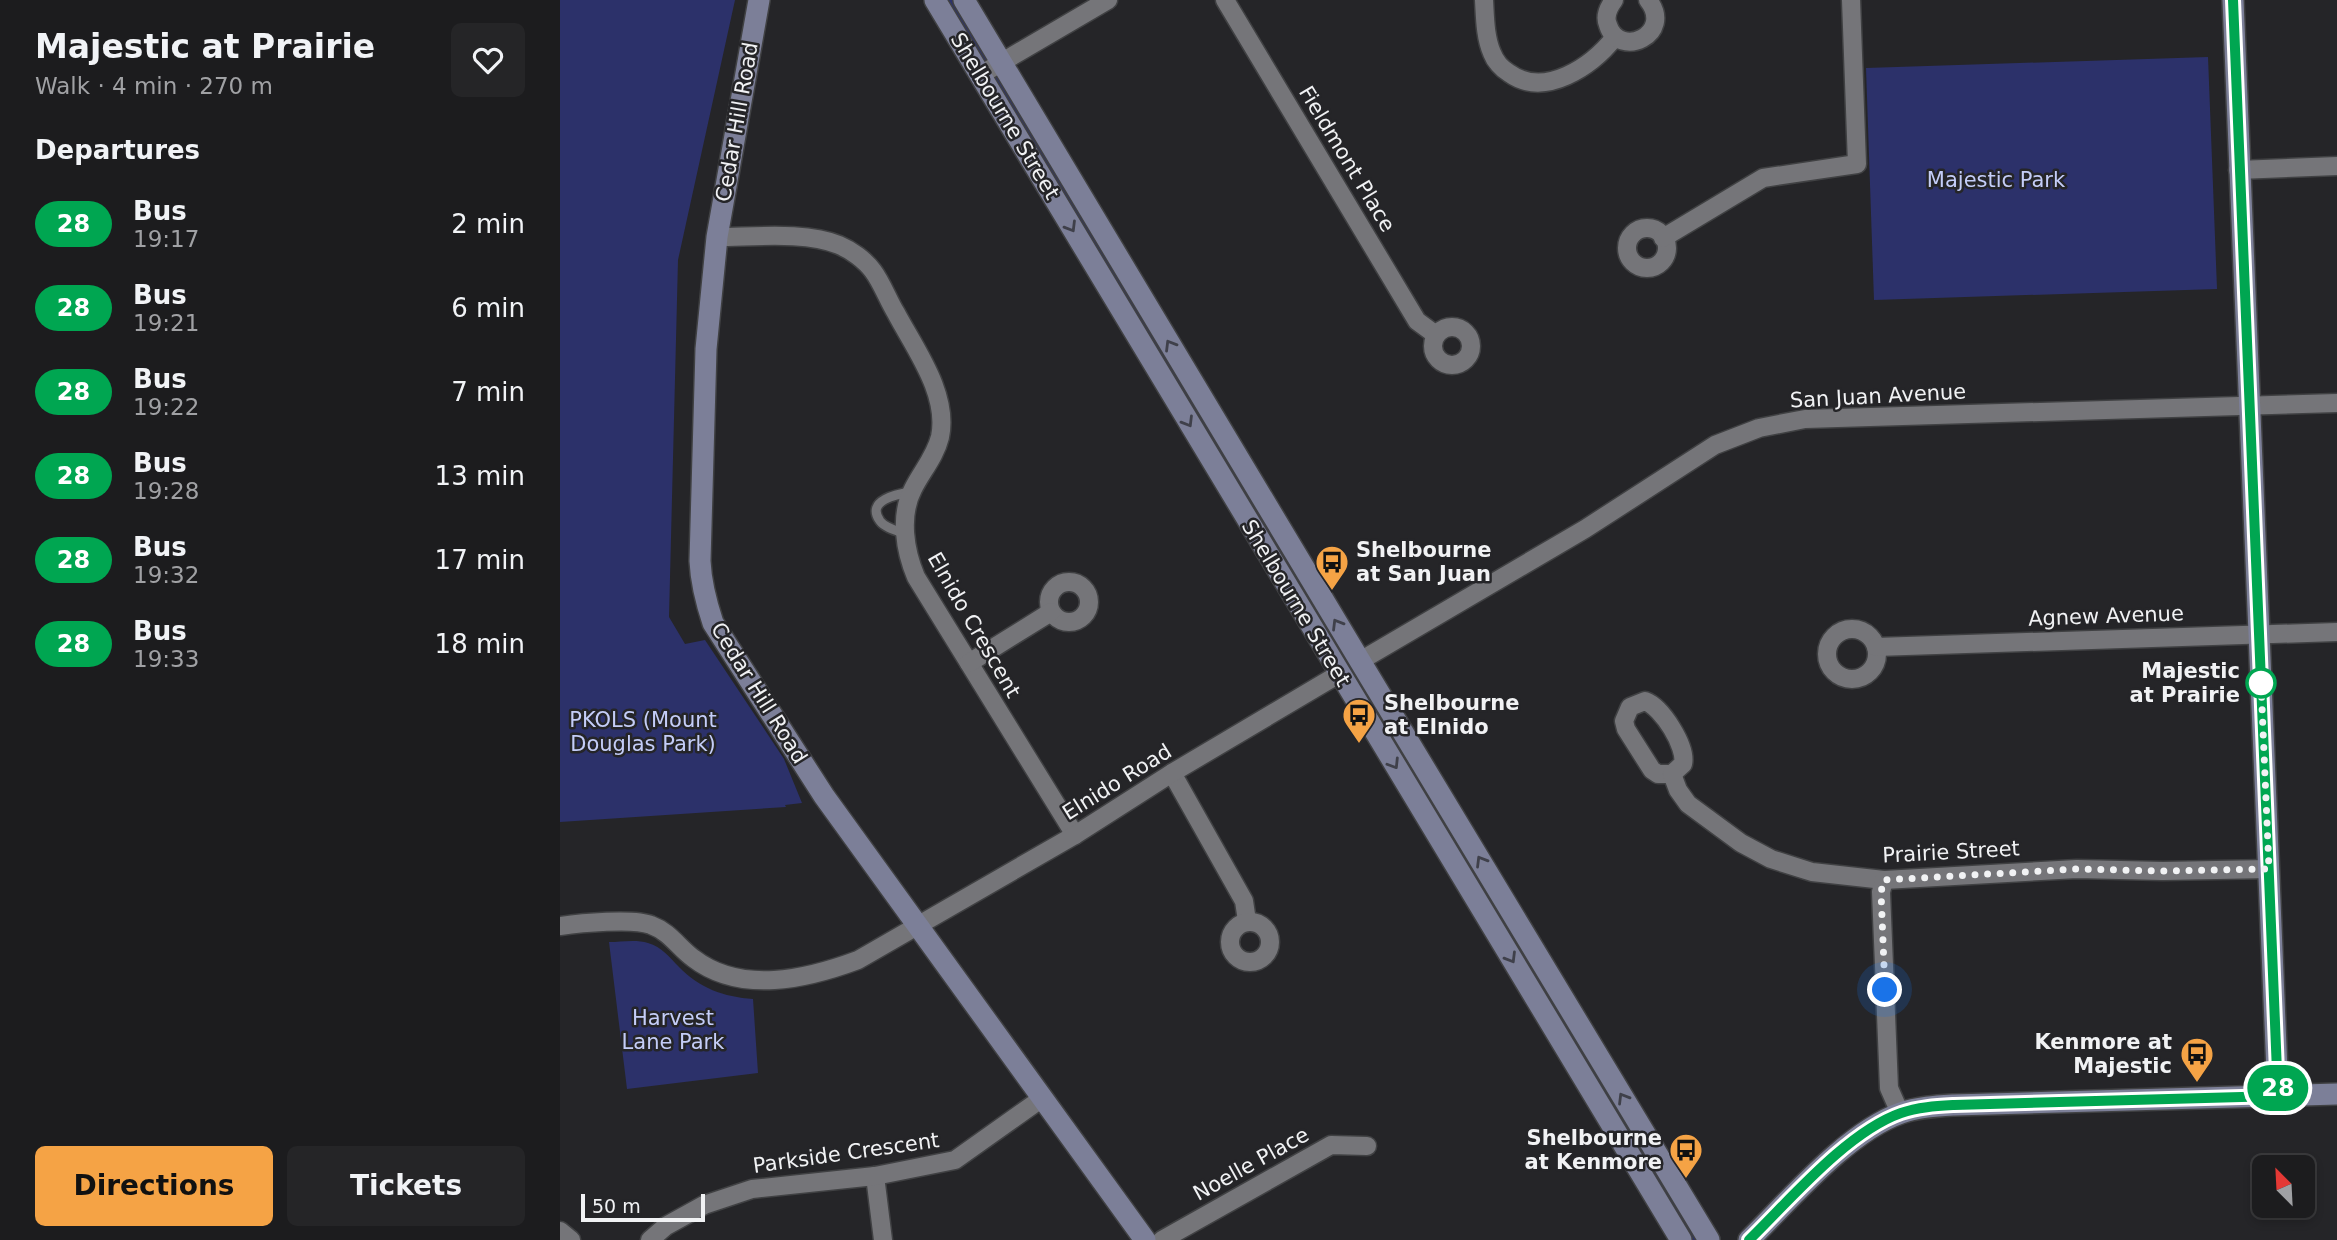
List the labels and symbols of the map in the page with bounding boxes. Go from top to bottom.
street label: Shelbourne Street [946,28,1064,204]
street label: Cedar Hill Road [711,40,763,204]
street label: Fieldmont Place [1294,82,1400,236]
park label: Majestic Park [1927,168,2066,192]
one-way arrow [1063,219,1076,232]
one-way arrow [1165,340,1178,353]
street label: San Juan Avenue [1789,379,1967,413]
one-way arrow [1180,414,1193,427]
street label: Shelbourne Street [1237,515,1355,691]
place label: Shelbourne at San Juan [1356,538,1491,586]
bus stop icon: Shelbourne at San Juan [1313,543,1351,592]
street label: Elnido Crescent [923,548,1025,702]
street label: Agnew Avenue [2028,601,2184,631]
street label: Cedar Hill Road [706,618,812,768]
one-way arrow [1333,619,1346,632]
place label: Majestic at Prairie [2130,659,2240,707]
marker: Majestic at Prairie [2246,668,2276,698]
place label: Shelbourne at Elnido [1384,691,1519,739]
bus stop icon: Shelbourne at Elnido [1340,696,1378,745]
park label: PKOLS (Mount Douglas Park) [569,708,717,756]
street label: Elnido Road [1058,739,1176,825]
one-way arrow [1386,756,1399,769]
street label: Prairie Street [1882,836,2020,868]
one-way arrow [1476,855,1489,868]
one-way arrow [1503,951,1516,964]
your location [1867,972,1902,1007]
park label: Harvest Lane Park [622,1006,725,1054]
place label: Kenmore at Majestic [2034,1030,2172,1078]
bus stop icon: Kenmore at Majestic [2178,1035,2216,1084]
line badge: 28 [2246,1065,2310,1111]
one-way arrow [1619,1092,1632,1105]
street label: Noelle Place [1189,1122,1313,1206]
place label: Shelbourne at Kenmore [1524,1126,1662,1174]
street label: Parkside Crescent [751,1128,941,1178]
bus stop icon: Shelbourne at Kenmore [1667,1131,1705,1180]
north arrow [2252,1155,2315,1218]
scale bar [581,1191,705,1223]

